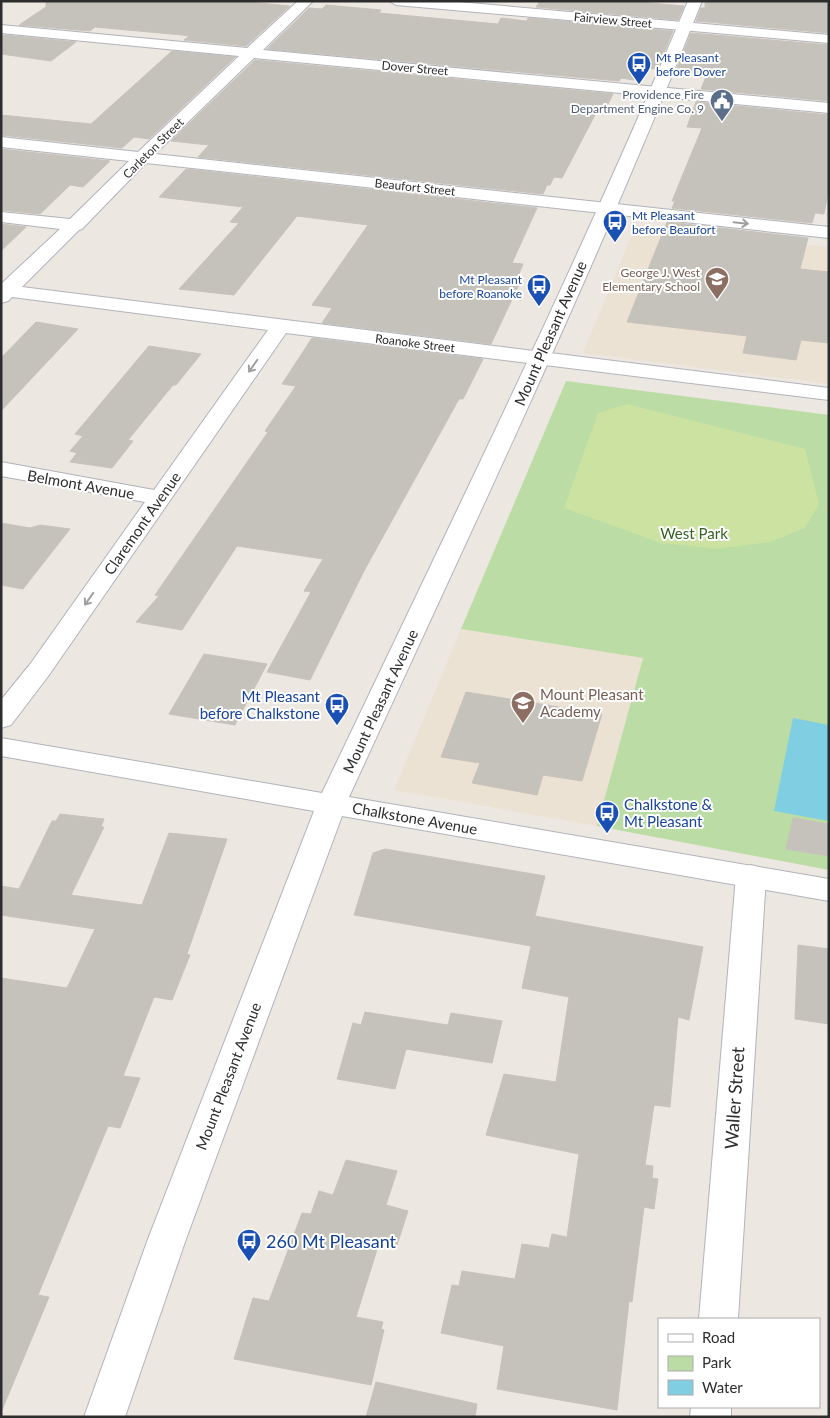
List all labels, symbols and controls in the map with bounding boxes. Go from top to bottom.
street label: Fairview Street [573,9,653,31]
place label: Mt Pleasant before Dover [656,50,726,79]
bus stop icon: Mt Pleasant before Dover [626,51,652,85]
street label: Dover Street [381,58,450,78]
place label: Providence Fire Department Engine Co. 9 [571,87,704,116]
public building icon: Providence Fire Department Engine Co. 9 [709,88,735,122]
street label: Carleton Street [119,114,187,182]
street label: Beaufort Street [374,175,457,199]
place label: Mt Pleasant before Beaufort [632,208,716,237]
bus stop icon: Mt Pleasant before Beaufort [602,209,628,243]
one-way arrow [733,218,749,228]
street label: Mount Pleasant Avenue [510,258,590,408]
place label: George J. West Elementary School [602,265,701,294]
school or university icon: George J. West Elementary School [704,266,730,300]
place label: Mt Pleasant before Roanoke [439,272,523,301]
bus stop icon: Mt Pleasant before Roanoke [526,273,552,307]
street label: Roanoke Street [374,331,456,355]
one-way arrow [248,359,258,373]
street label: Belmont Avenue [26,466,136,502]
street label: Claremont Avenue [100,468,184,578]
park label: West Park [660,524,728,542]
one-way arrow [84,592,94,606]
street label: Mount Pleasant Avenue [339,626,421,776]
place label: Mount Pleasant Academy [540,685,644,720]
place label: Mt Pleasant before Chalkstone [200,687,321,722]
school or university icon: Mount Pleasant Academy [510,690,536,724]
bus stop icon: Mt Pleasant before Chalkstone [324,692,350,726]
place label: Chalkstone & Mt Pleasant [624,795,712,830]
street label: Chalkstone Avenue [351,798,479,838]
bus stop icon: Chalkstone & Mt Pleasant [594,800,620,834]
street label: Mount Pleasant Avenue [192,1000,264,1152]
street label: Waller Street [719,1045,749,1150]
bus stop icon: 260 Mt Pleasant [236,1228,262,1262]
place label: 260 Mt Pleasant [266,1230,397,1252]
legend [658,1318,820,1408]
text: Road [702,1328,735,1346]
text: Park [702,1353,732,1371]
text: Water [702,1378,743,1396]

